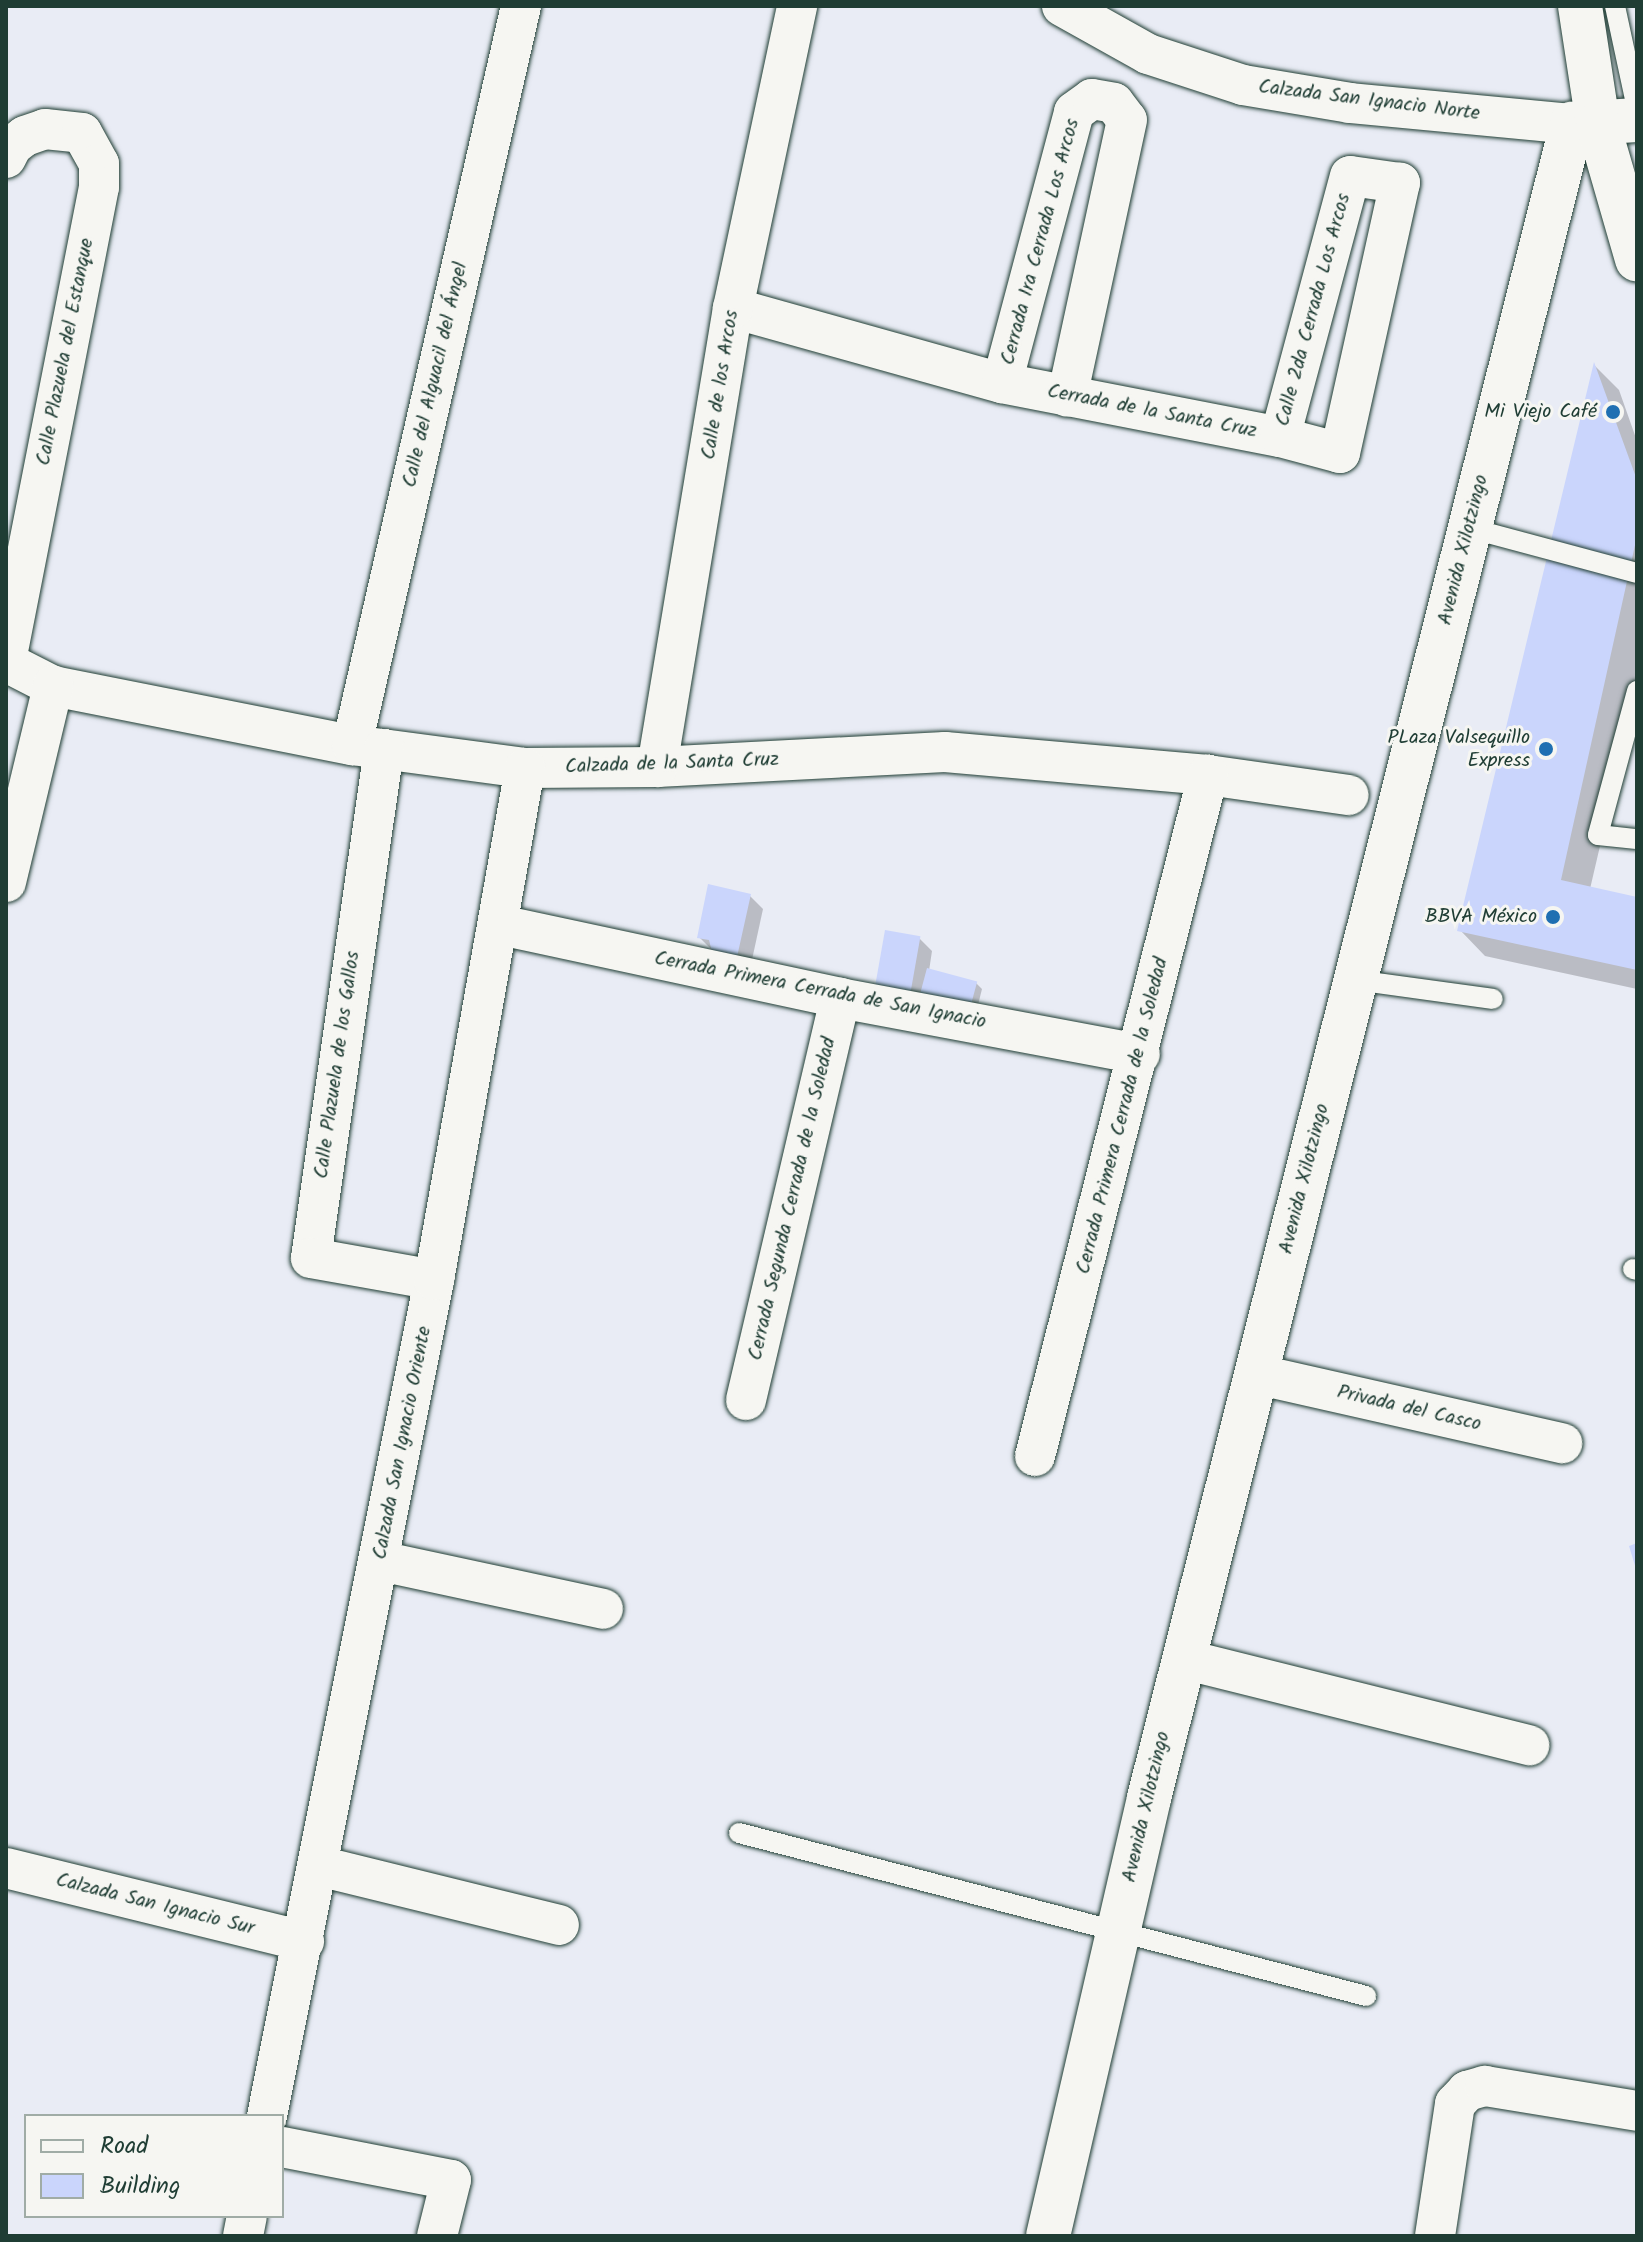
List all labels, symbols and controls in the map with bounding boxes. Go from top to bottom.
street label: Calzada San Ignacio Norte [1257,76,1481,126]
street label: Cerrada 1ra Cerrada Los Arcos [997,116,1085,368]
street label: Calle 2da Cerrada Los Arcos [1271,191,1357,429]
street label: Calle Plazuela del Estanque [32,236,100,468]
street label: Calle del Alguacil del Ángel [398,260,474,490]
street label: Calle de los Arcos [697,309,745,461]
street label: Cerrada de la Santa Cruz [1045,380,1259,444]
place label: Mi Viejo Café [1484,400,1597,424]
marker: Mi Viejo Café [1604,403,1622,421]
street label: Avenida Xilotzingo [1434,472,1494,628]
place label: PLaza Valsequillo Express [1387,726,1530,773]
marker: PLaza Valsequillo Express [1537,740,1555,758]
street label: Calzada de la Santa Cruz [565,748,779,780]
place label: BBVA México [1425,905,1537,929]
marker: BBVA México [1544,908,1562,926]
street label: Cerrada Primera Cerrada de San Ignacio [652,947,988,1035]
street label: Calle Plazuela de los Gallos [310,950,366,1180]
street label: Cerrada Primera Cerrada de la Soledad [1072,955,1174,1277]
street label: Cerrada Segunda Cerrada de la Soledad [744,1035,842,1363]
street label: Avenida Xilotzingo [1275,1101,1335,1257]
street label: Calzada San Ignacio Oriente [369,1324,437,1562]
street label: Privada del Casco [1335,1381,1483,1437]
street label: Avenida Xilotzingo [1118,1729,1176,1885]
street label: Calzada San Ignacio Sur [53,1869,257,1941]
legend [24,2114,284,2218]
text: Road [100,2127,148,2166]
text: Building [100,2167,180,2206]

